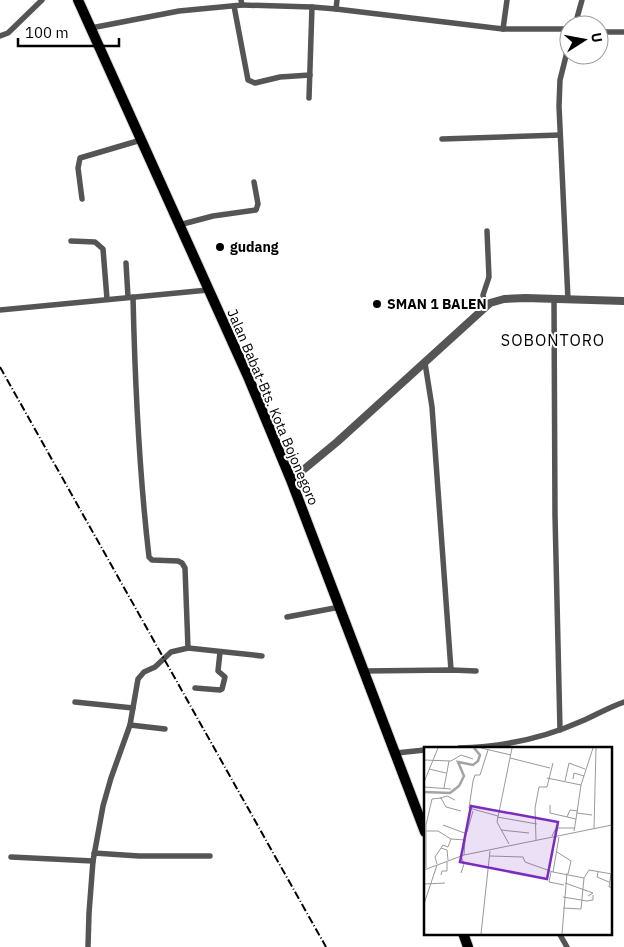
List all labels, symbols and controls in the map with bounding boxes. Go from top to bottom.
scale bar [18,15,119,47]
north arrow [559,15,609,65]
text: 100 m [25,23,69,42]
text: U [587,31,607,44]
place label: gudang [230,238,279,256]
marker: gudang [214,241,226,253]
place label: SMAN 1 BALEN [387,295,487,313]
marker: SMAN 1 BALEN [371,298,383,310]
street label: Jalan Babat-Bts. Kota Bojonegoro [223,306,323,508]
district label: SOBONTORO [501,330,605,350]
inset map [424,747,612,934]

